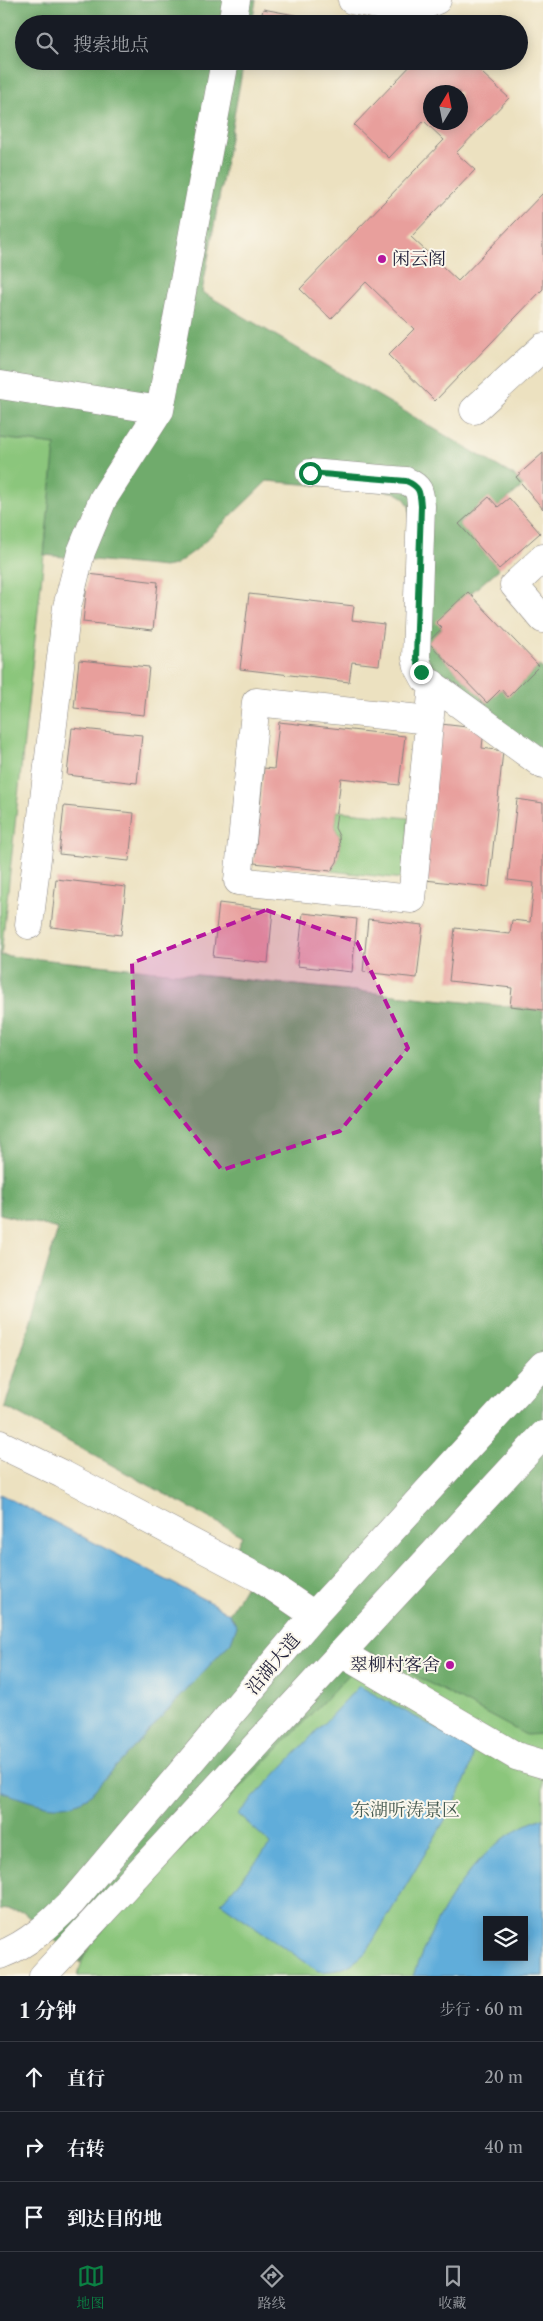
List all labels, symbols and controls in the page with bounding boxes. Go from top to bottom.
search box [15,15,528,70]
icon: search [33,29,61,57]
text: 搜索地点 [73,33,149,56]
north arrow [423,85,468,130]
place label: 闲云阁 [392,248,446,270]
marker: 闲云阁 [376,253,388,265]
route start [299,462,322,485]
route end [410,661,433,684]
street label: 沿湖大道 [241,1629,305,1699]
place label: 翠柳村客舍 [350,1654,440,1676]
marker: 翠柳村客舍 [444,1659,456,1671]
park label: 东湖听涛景区 [352,1799,460,1821]
map controls [483,1916,528,1961]
button: layers [483,1916,528,1961]
text: 1 分钟 [20,1998,77,2023]
text: 步行 · 60 m [439,1999,523,2019]
icon: ahead [20,2063,48,2091]
text: 直行 [67,2067,105,2090]
text: 20 m [484,2067,523,2087]
icon: right [20,2133,48,2161]
text: 右转 [67,2137,105,2160]
text: 40 m [484,2137,523,2157]
icon: arrive [20,2203,48,2231]
text: 到达目的地 [67,2207,162,2230]
tab: 地图 [77,2262,105,2312]
tab: 路线 [258,2262,286,2312]
tab: 收藏 [439,2262,467,2312]

